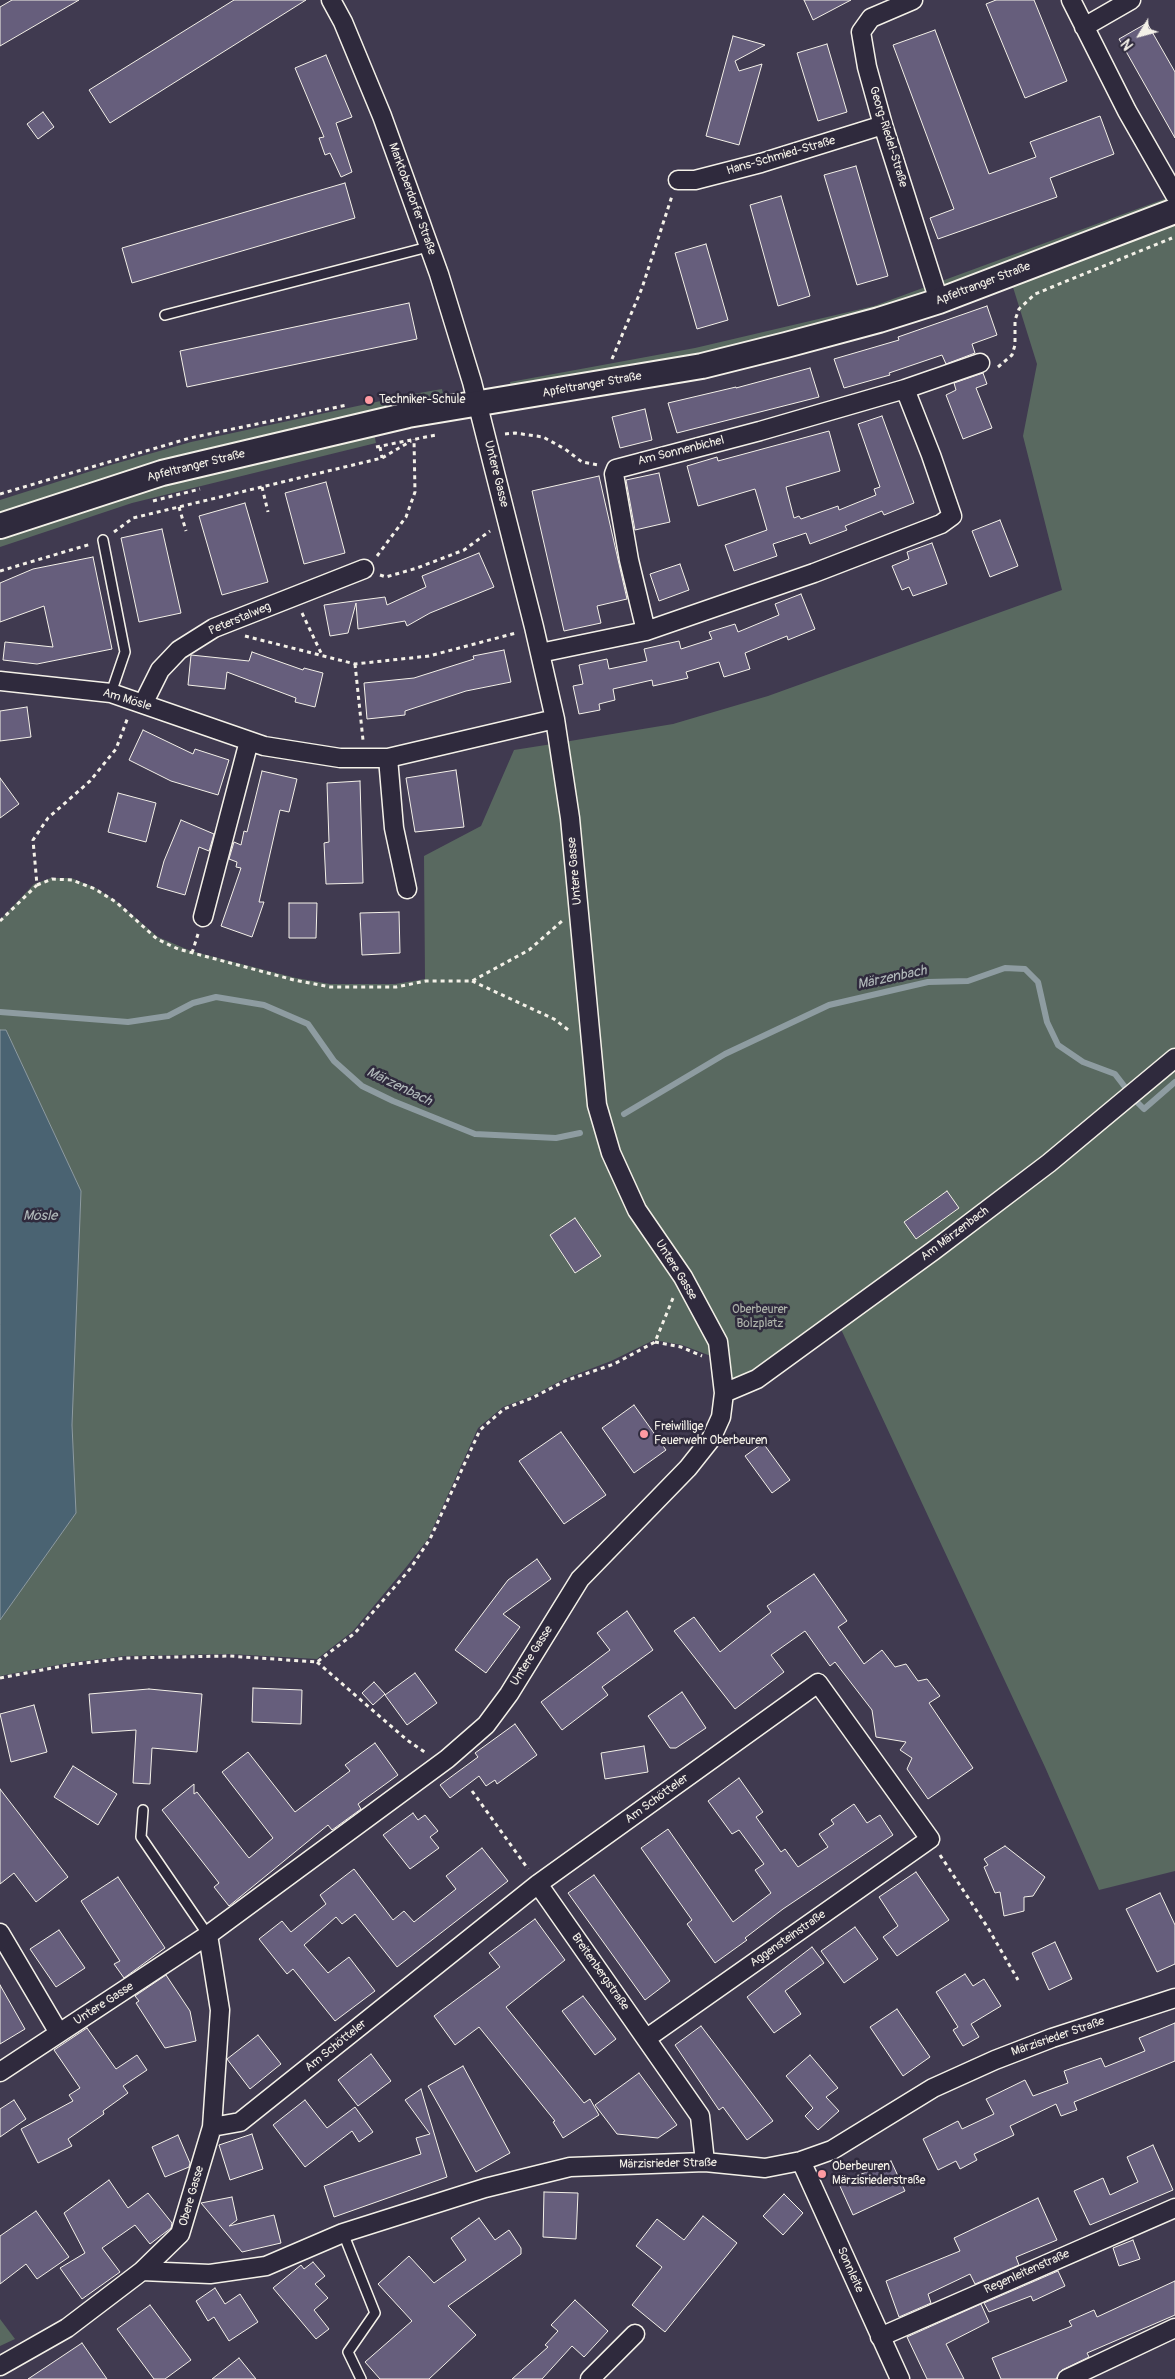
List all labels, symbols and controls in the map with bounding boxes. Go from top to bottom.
north arrow [1115,10,1165,60]
text: N [1118,35,1137,53]
street label: Georg-Riedel-Straße [866,85,910,189]
street label: Hans-Schmied-Straße [725,134,837,178]
street label: Marktoberdorfer Straße [385,141,439,257]
street label: Apfeltranger Straße [934,259,1032,309]
street label: Apfeltranger Straße [541,369,643,401]
place label: Techniker-Schule [379,393,465,407]
marker: Techniker-Schule [363,394,375,406]
street label: Am Sonnenbichel [636,433,726,469]
street label: Untere Gasse [481,439,511,509]
street label: Apfeltranger Straße [146,447,246,485]
street label: Peterstalweg [207,599,273,639]
street label: Am Mösle [101,686,153,714]
street label: Untere Gasse [565,836,585,906]
water label: Märzenbach [856,962,928,994]
water label: Märzenbach [364,1064,434,1110]
street label: Am Märzenbach [918,1204,992,1264]
water label: Mösle [23,1208,57,1224]
street label: Untere Gasse [652,1237,700,1303]
park label: Oberbeurer Bolzplatz [732,1303,788,1331]
place label: Freiwillige Feuerwehr Oberbeuren [654,1420,768,1448]
marker: Freiwillige Feuerwehr Oberbeuren [638,1428,650,1440]
street label: Untere Gasse [508,1623,556,1689]
street label: Am Schötteler [623,1771,691,1827]
street label: Aggensteinstraße [747,1907,829,1971]
street label: Breitenbergstraße [568,1931,632,2013]
street label: Untere Gasse [72,1979,136,2029]
street label: Märzisrieder Straße [1009,2014,1107,2060]
street label: Am Schötteler [302,2017,370,2075]
street label: Märzisrieder Straße [619,2156,717,2172]
place label: Oberbeuren Märzisriederstraße [832,2160,925,2188]
street label: Obere Gasse [177,2164,207,2228]
marker: Oberbeuren Märzisriederstraße [816,2168,828,2180]
street label: Sonnleite [834,2245,866,2295]
street label: Regenleitenstraße [982,2247,1072,2297]

